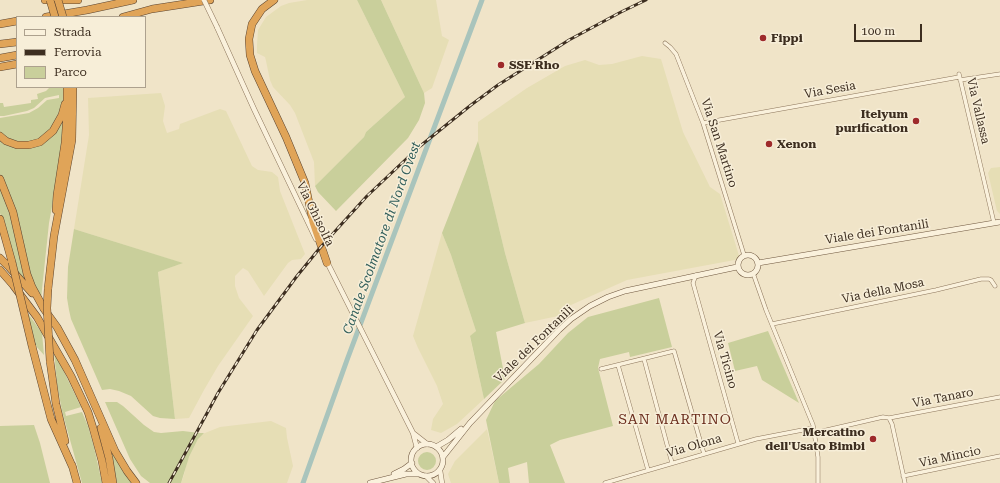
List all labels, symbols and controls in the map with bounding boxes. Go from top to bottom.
legend [16,16,146,88]
scale bar [856,16,924,42]
text: 100 m [861,24,895,38]
text: Strada [54,25,91,39]
place label: Fippi [771,31,803,45]
marker: Fippi [758,33,768,43]
text: Ferrovia [54,45,101,59]
place label: SSE Rho [509,58,560,72]
marker: SSE Rho [496,60,506,70]
text: Parco [54,65,87,79]
street label: Via Vallassa [963,76,993,146]
street label: Via Sesia [803,78,857,102]
street label: Via San Martino [698,97,740,189]
place label: Itelyum purification [836,107,908,135]
marker: Itelyum purification [911,116,921,126]
place label: Xenon [777,137,816,151]
marker: Xenon [764,139,774,149]
water label: Canale Scolmatore di Nord Ovest [340,140,424,336]
street label: Via Ghisolfa [293,179,337,249]
street label: Viale dei Fontanili [824,217,930,247]
street label: Via della Mosa [841,275,925,307]
street label: Viale dei Fontanili [491,302,577,386]
street label: Via Ticino [710,330,740,390]
street label: Via Tanaro [911,385,975,411]
district label: SAN MARTINO [618,412,732,428]
place label: Mercatino dell'Usato Bimbi [765,425,865,453]
street label: Via Olona [665,431,723,461]
marker: Mercatino dell'Usato Bimbi [868,434,878,444]
street label: Via Mincio [918,443,982,471]

